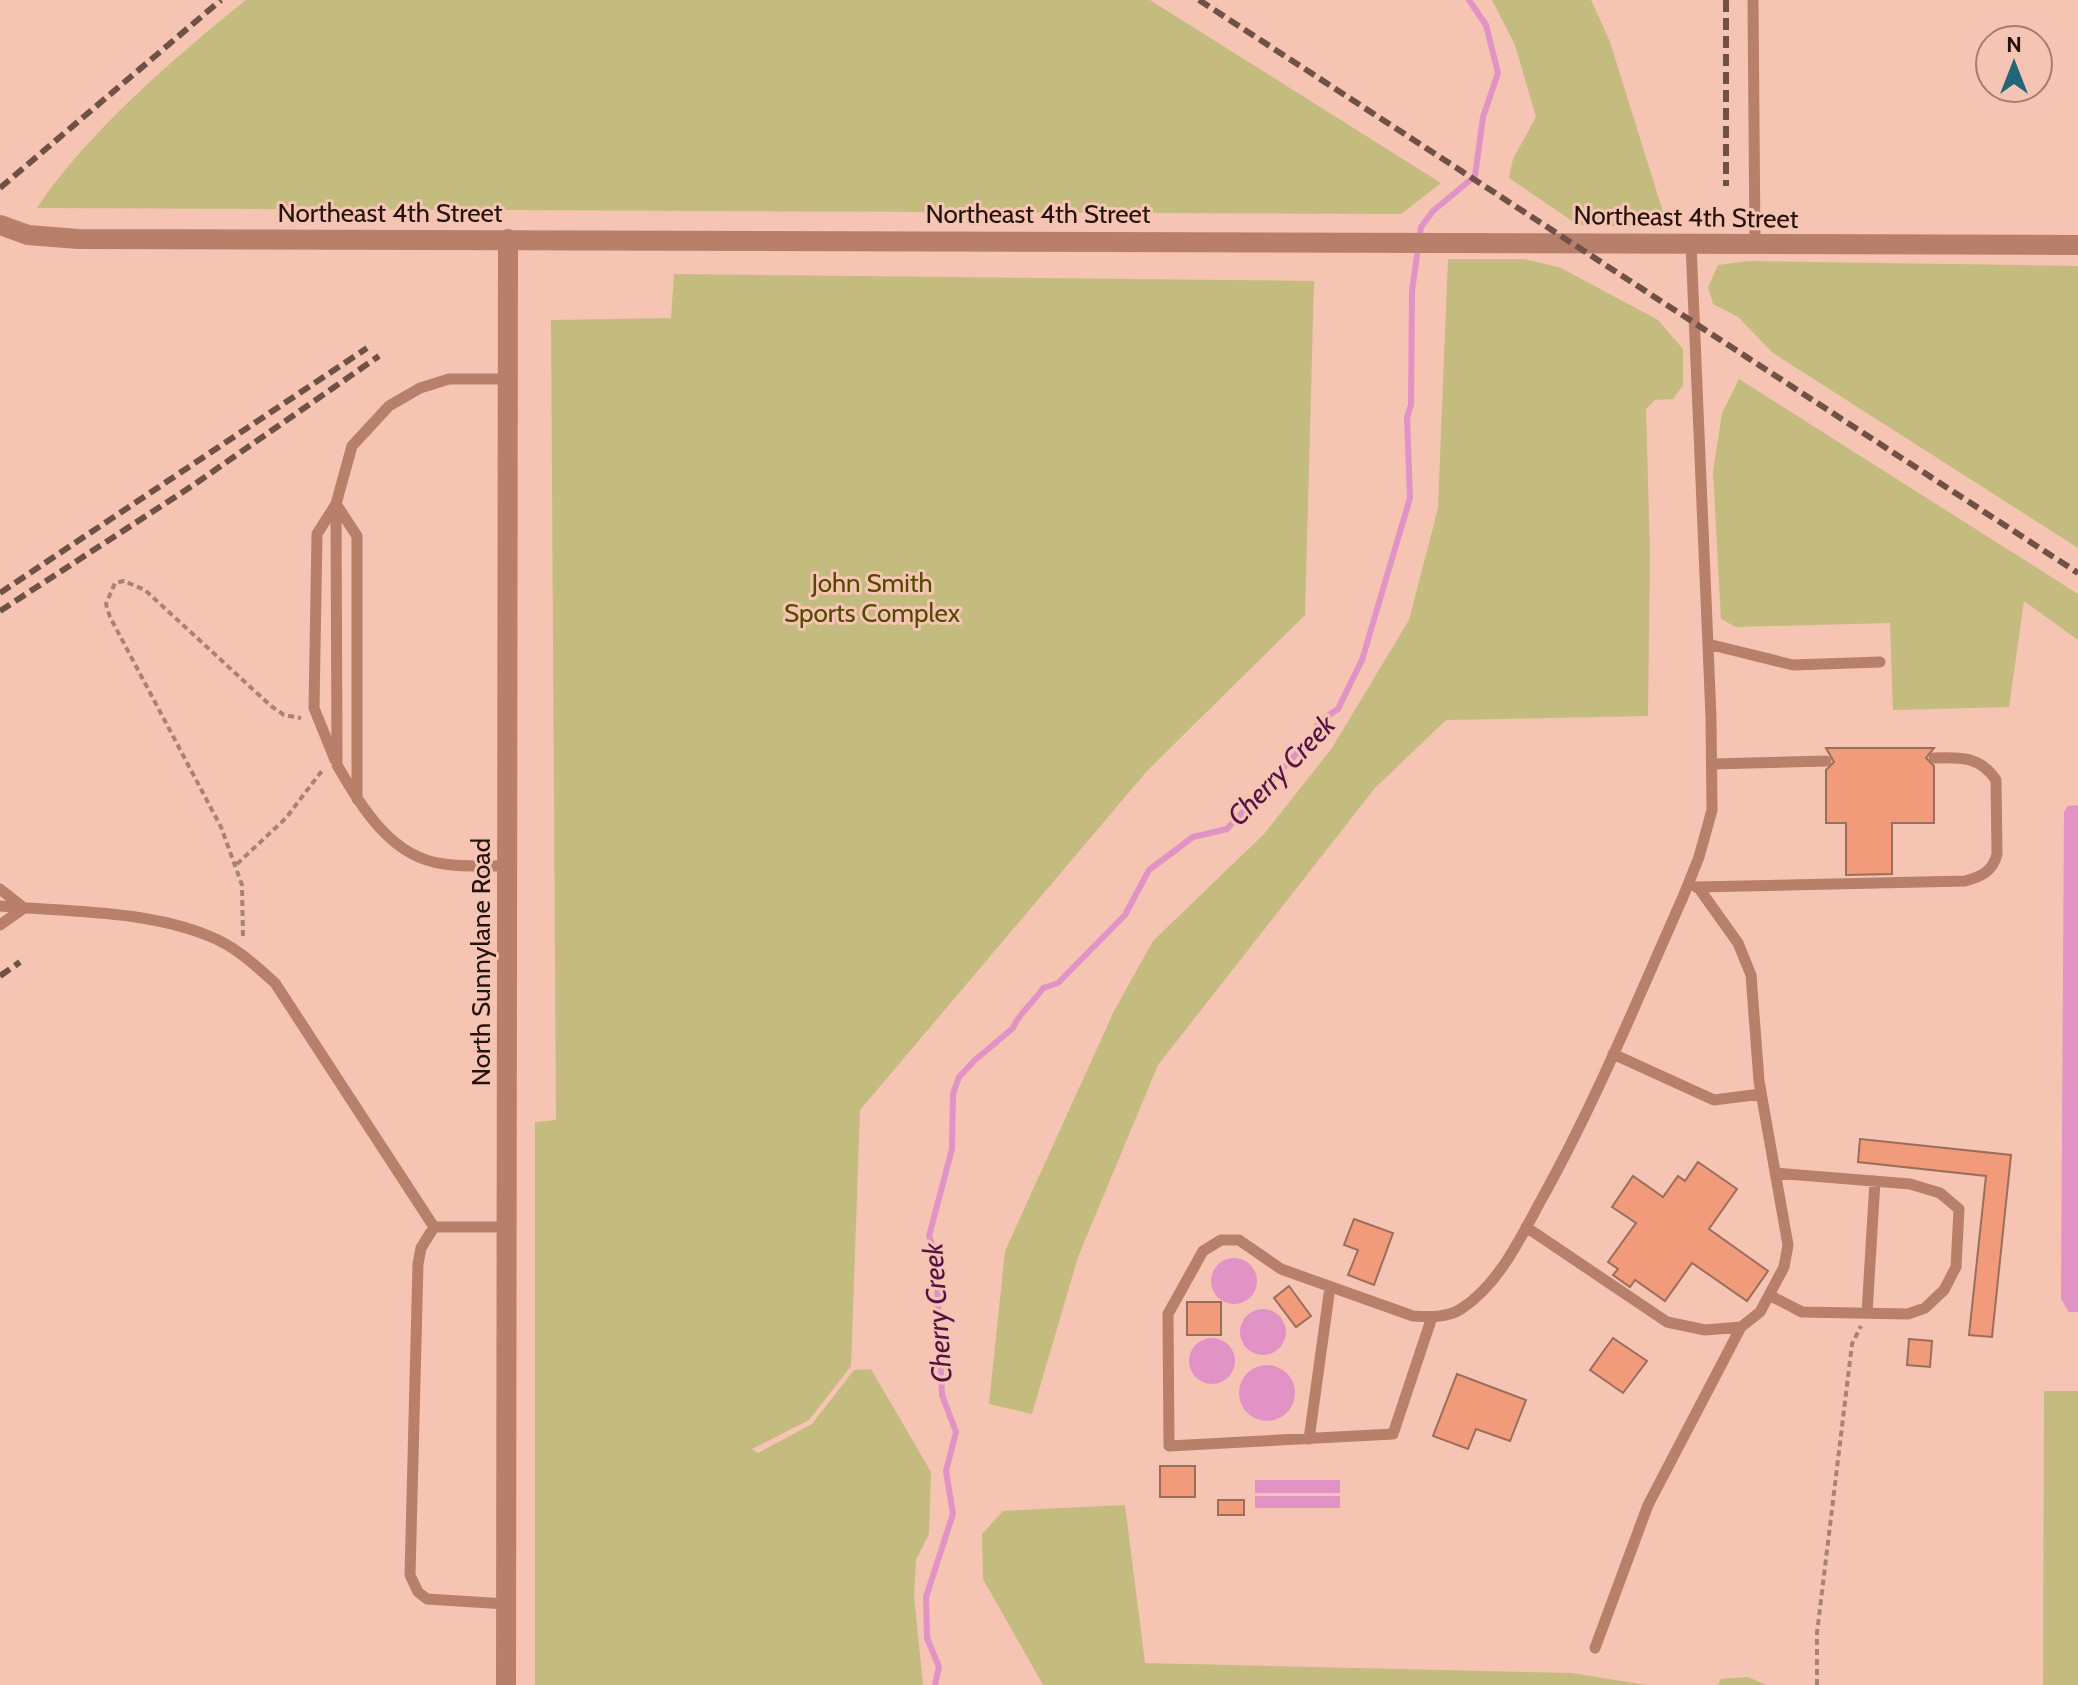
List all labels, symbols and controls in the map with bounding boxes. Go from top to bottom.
north arrow [1974,24,2054,104]
text: N [2006,31,2022,58]
street label: Northeast 4th Street [277,197,503,229]
street label: Northeast 4th Street [925,198,1151,230]
street label: Northeast 4th Street [1573,199,1799,235]
park label: John Smith Sports Complex [784,567,961,629]
water label: Cherry Creek [1220,707,1343,832]
street label: North Sunnylane Road [465,838,497,1086]
water label: Cherry Creek [915,1241,959,1384]

